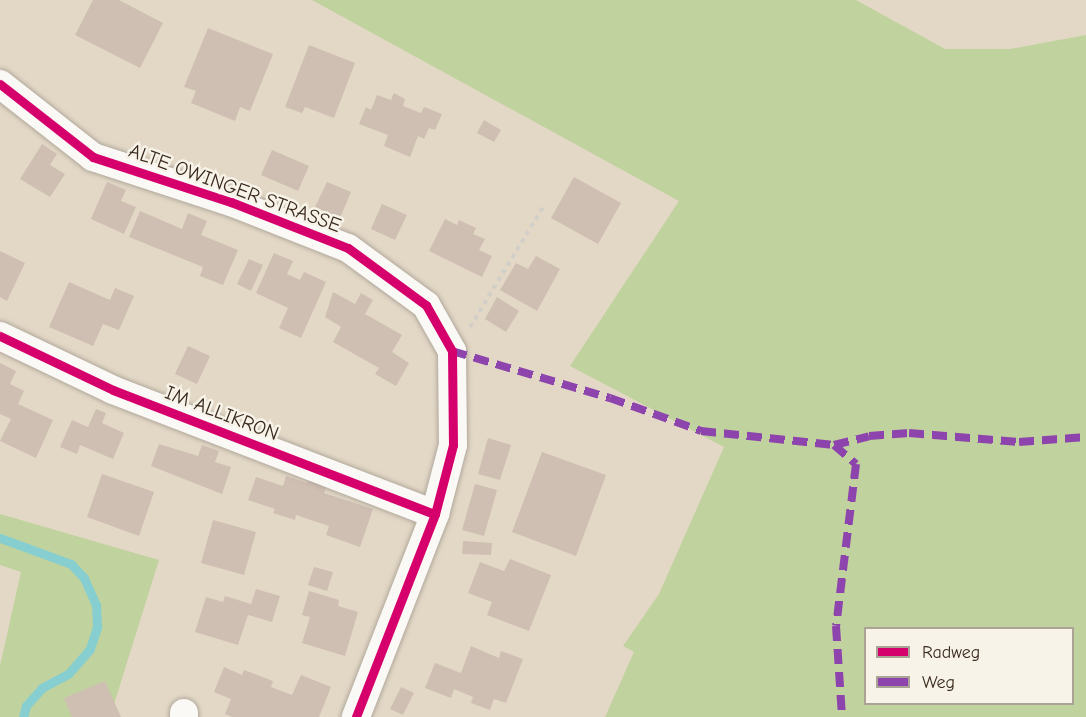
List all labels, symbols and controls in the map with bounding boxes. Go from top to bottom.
street label: ALTE OWINGER STRASSE [126,138,344,238]
street label: IM ALLIKRON [162,380,282,446]
legend [864,627,1074,705]
text: Radweg [922,642,980,663]
text: Weg [922,672,955,693]

